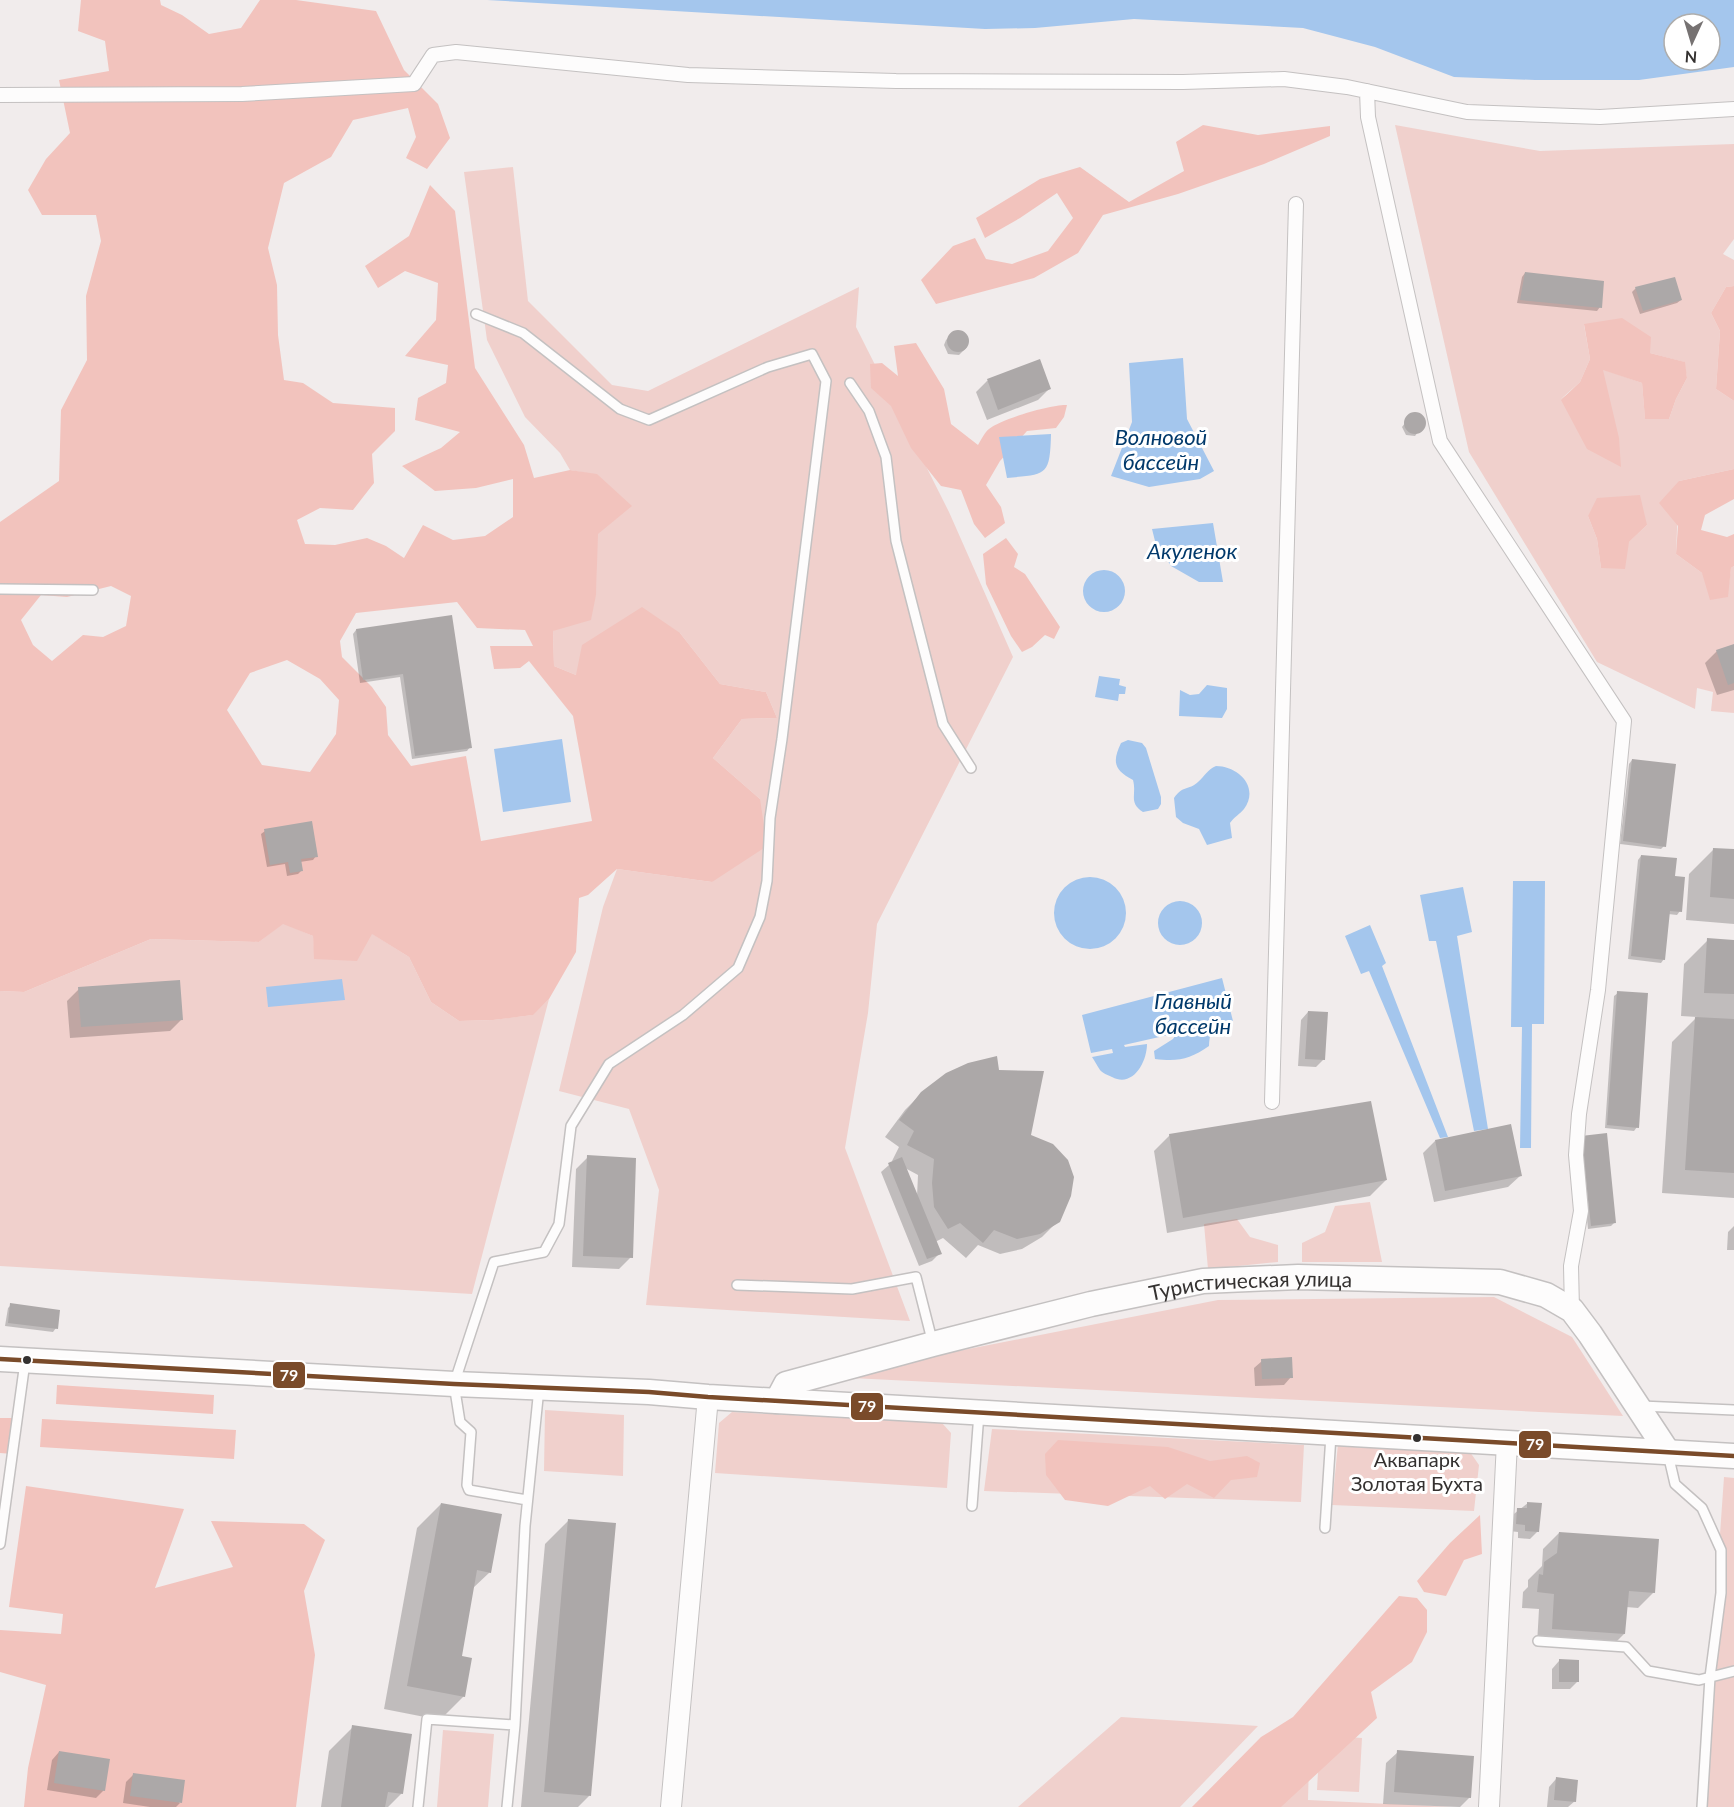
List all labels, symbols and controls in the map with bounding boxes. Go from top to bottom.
north arrow [1662,12,1722,72]
text: N [1684,48,1698,67]
water label: Волновой бассейн [1115,423,1207,475]
water label: Акуленок [1146,537,1237,564]
water label: Главный бассейн [1154,987,1232,1039]
street label: Туристическая улица [1146,1264,1353,1304]
unlabelled marker [21,1354,33,1366]
line badge: 79 [272,1361,306,1389]
text: 79 [280,1365,298,1384]
line badge: 79 [850,1392,884,1421]
text: 79 [858,1396,876,1415]
line badge: 79 [1518,1430,1552,1459]
marker: Аквапарк Золотая Бухта [1411,1432,1423,1444]
text: 79 [1526,1434,1544,1453]
place label: Аквапарк Золотая Бухта [1351,1447,1483,1495]

